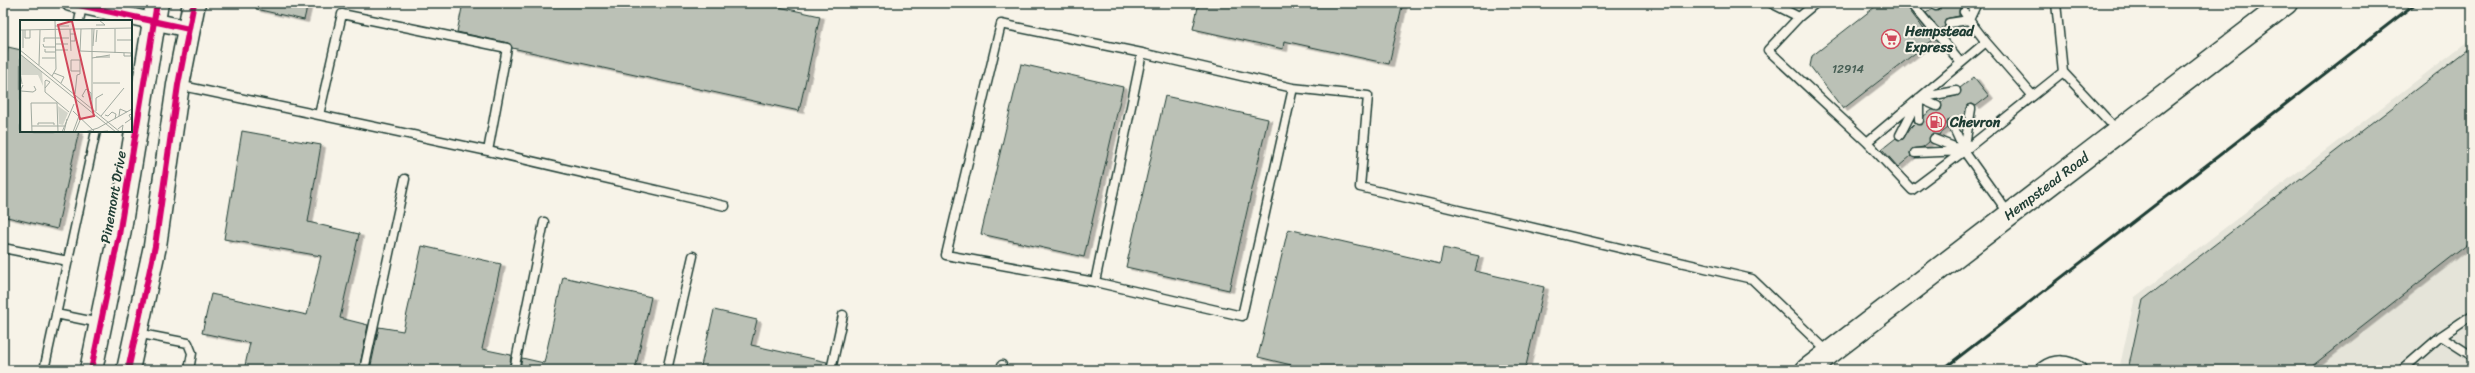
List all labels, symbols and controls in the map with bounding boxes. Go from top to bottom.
place label: Hempstead Express [1904,19,1975,60]
inset map [20,20,132,132]
supermarket icon: Hempstead Express [1880,28,1902,50]
house number: 12914 [1832,58,1865,80]
place label: Chevron [1949,110,2001,135]
fuel station icon: Chevron [1925,111,1947,133]
street label: Hempstead Road [1998,145,2096,227]
street label: Pinemont Drive [93,149,134,245]

